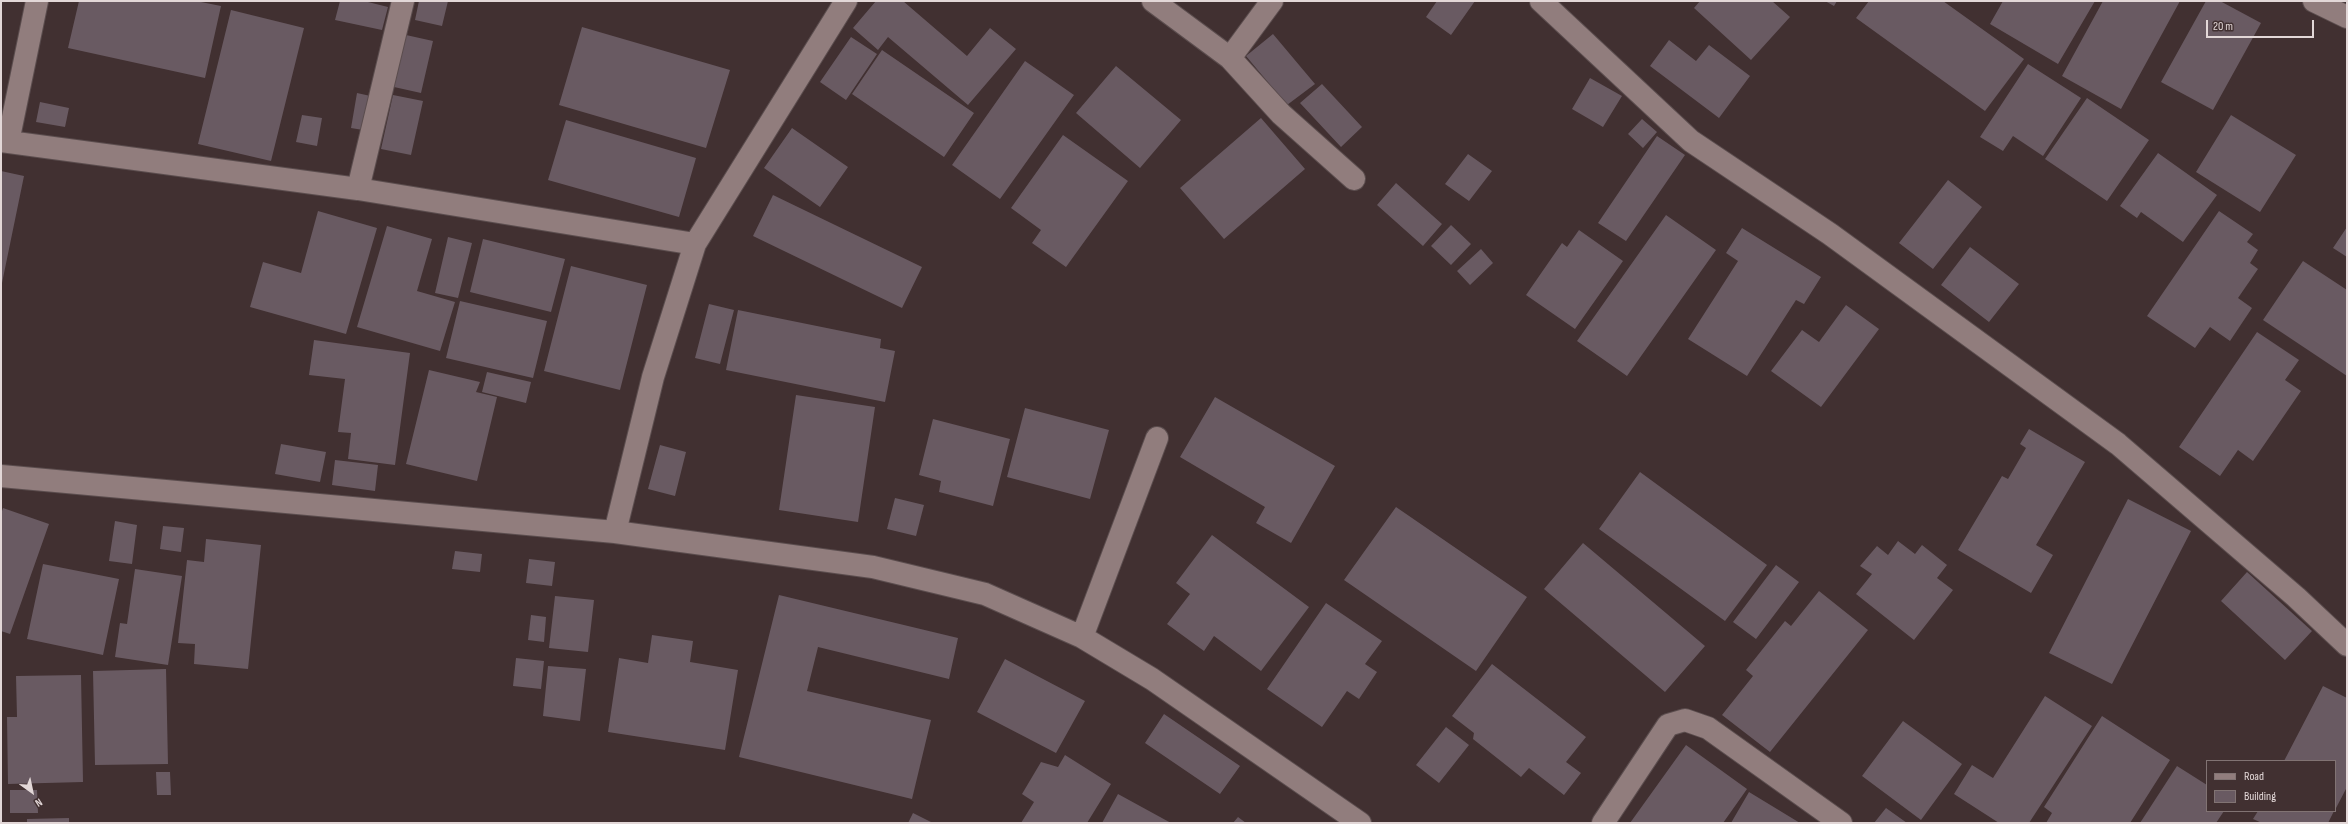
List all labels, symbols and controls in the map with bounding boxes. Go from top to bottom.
scale bar [2208,12,2316,38]
text: 20 m [2213,19,2233,34]
legend [2206,760,2336,812]
text: Road [2244,769,2264,784]
north arrow [12,772,52,812]
text: Building [2244,789,2276,804]
text: N [33,795,45,810]

